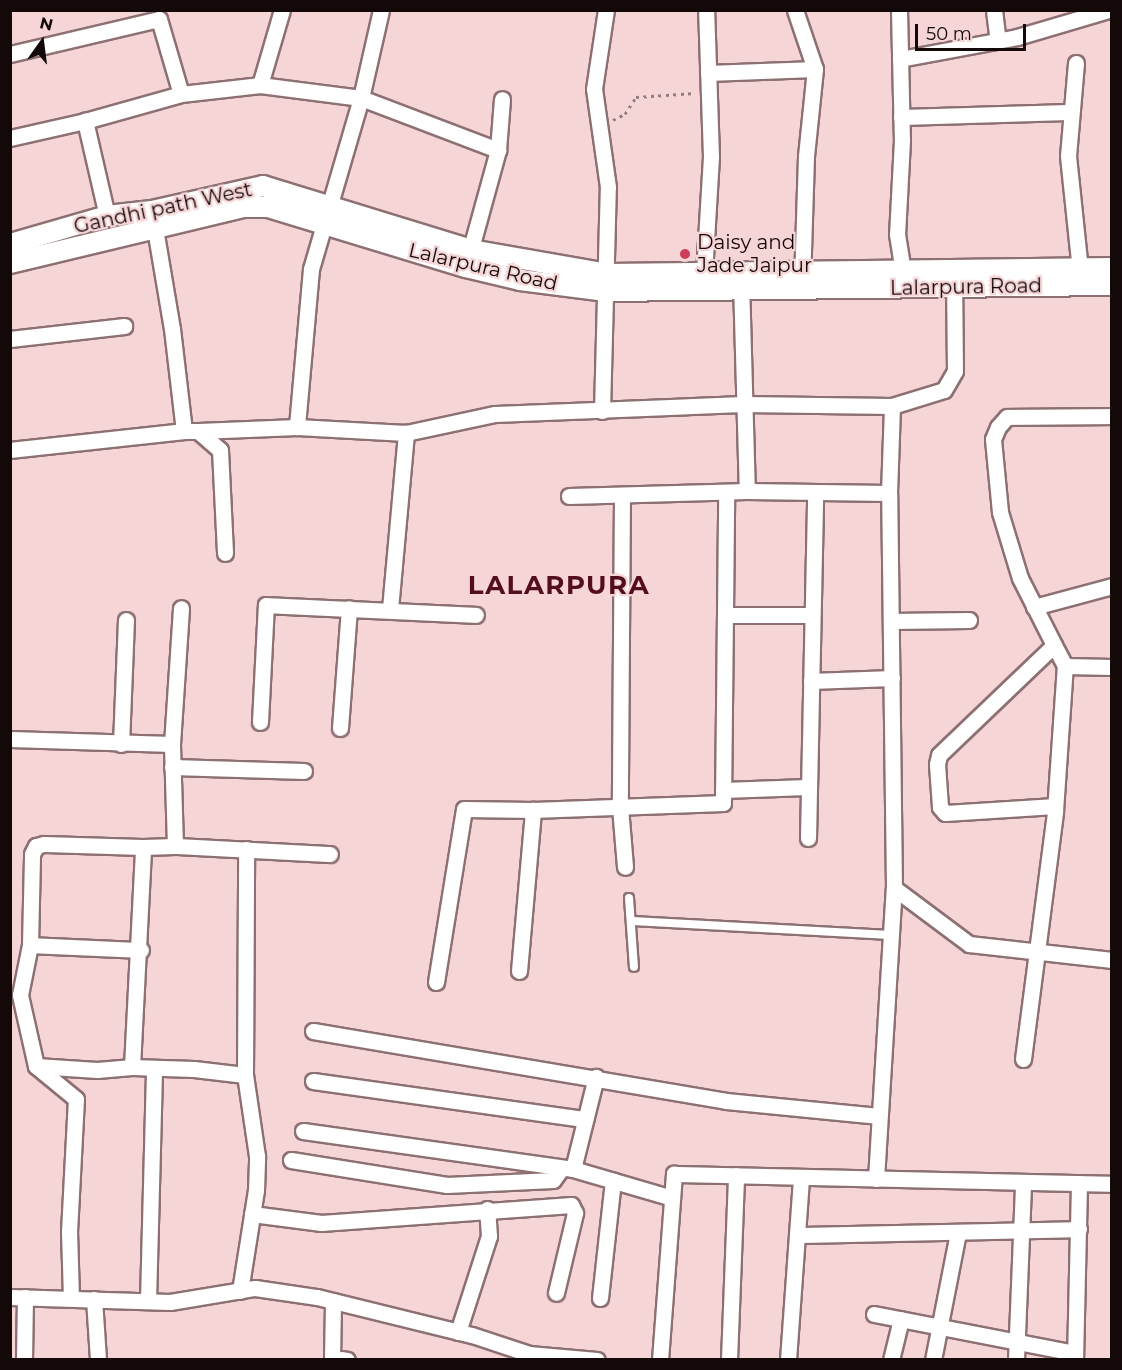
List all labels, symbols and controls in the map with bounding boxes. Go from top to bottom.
north arrow [12,12,72,72]
scale bar [918,12,1029,50]
text: N [38,13,55,35]
text: 50 m [926,23,972,45]
street label: Gandhi path West [72,177,254,239]
place label: Daisy and Jade Jaipur [697,231,812,278]
street label: Lalarpura Road [406,238,560,296]
marker: Daisy and Jade Jaipur [678,247,692,261]
street label: Lalarpura Road [890,274,1042,300]
district label: LALARPURA [468,570,650,602]

